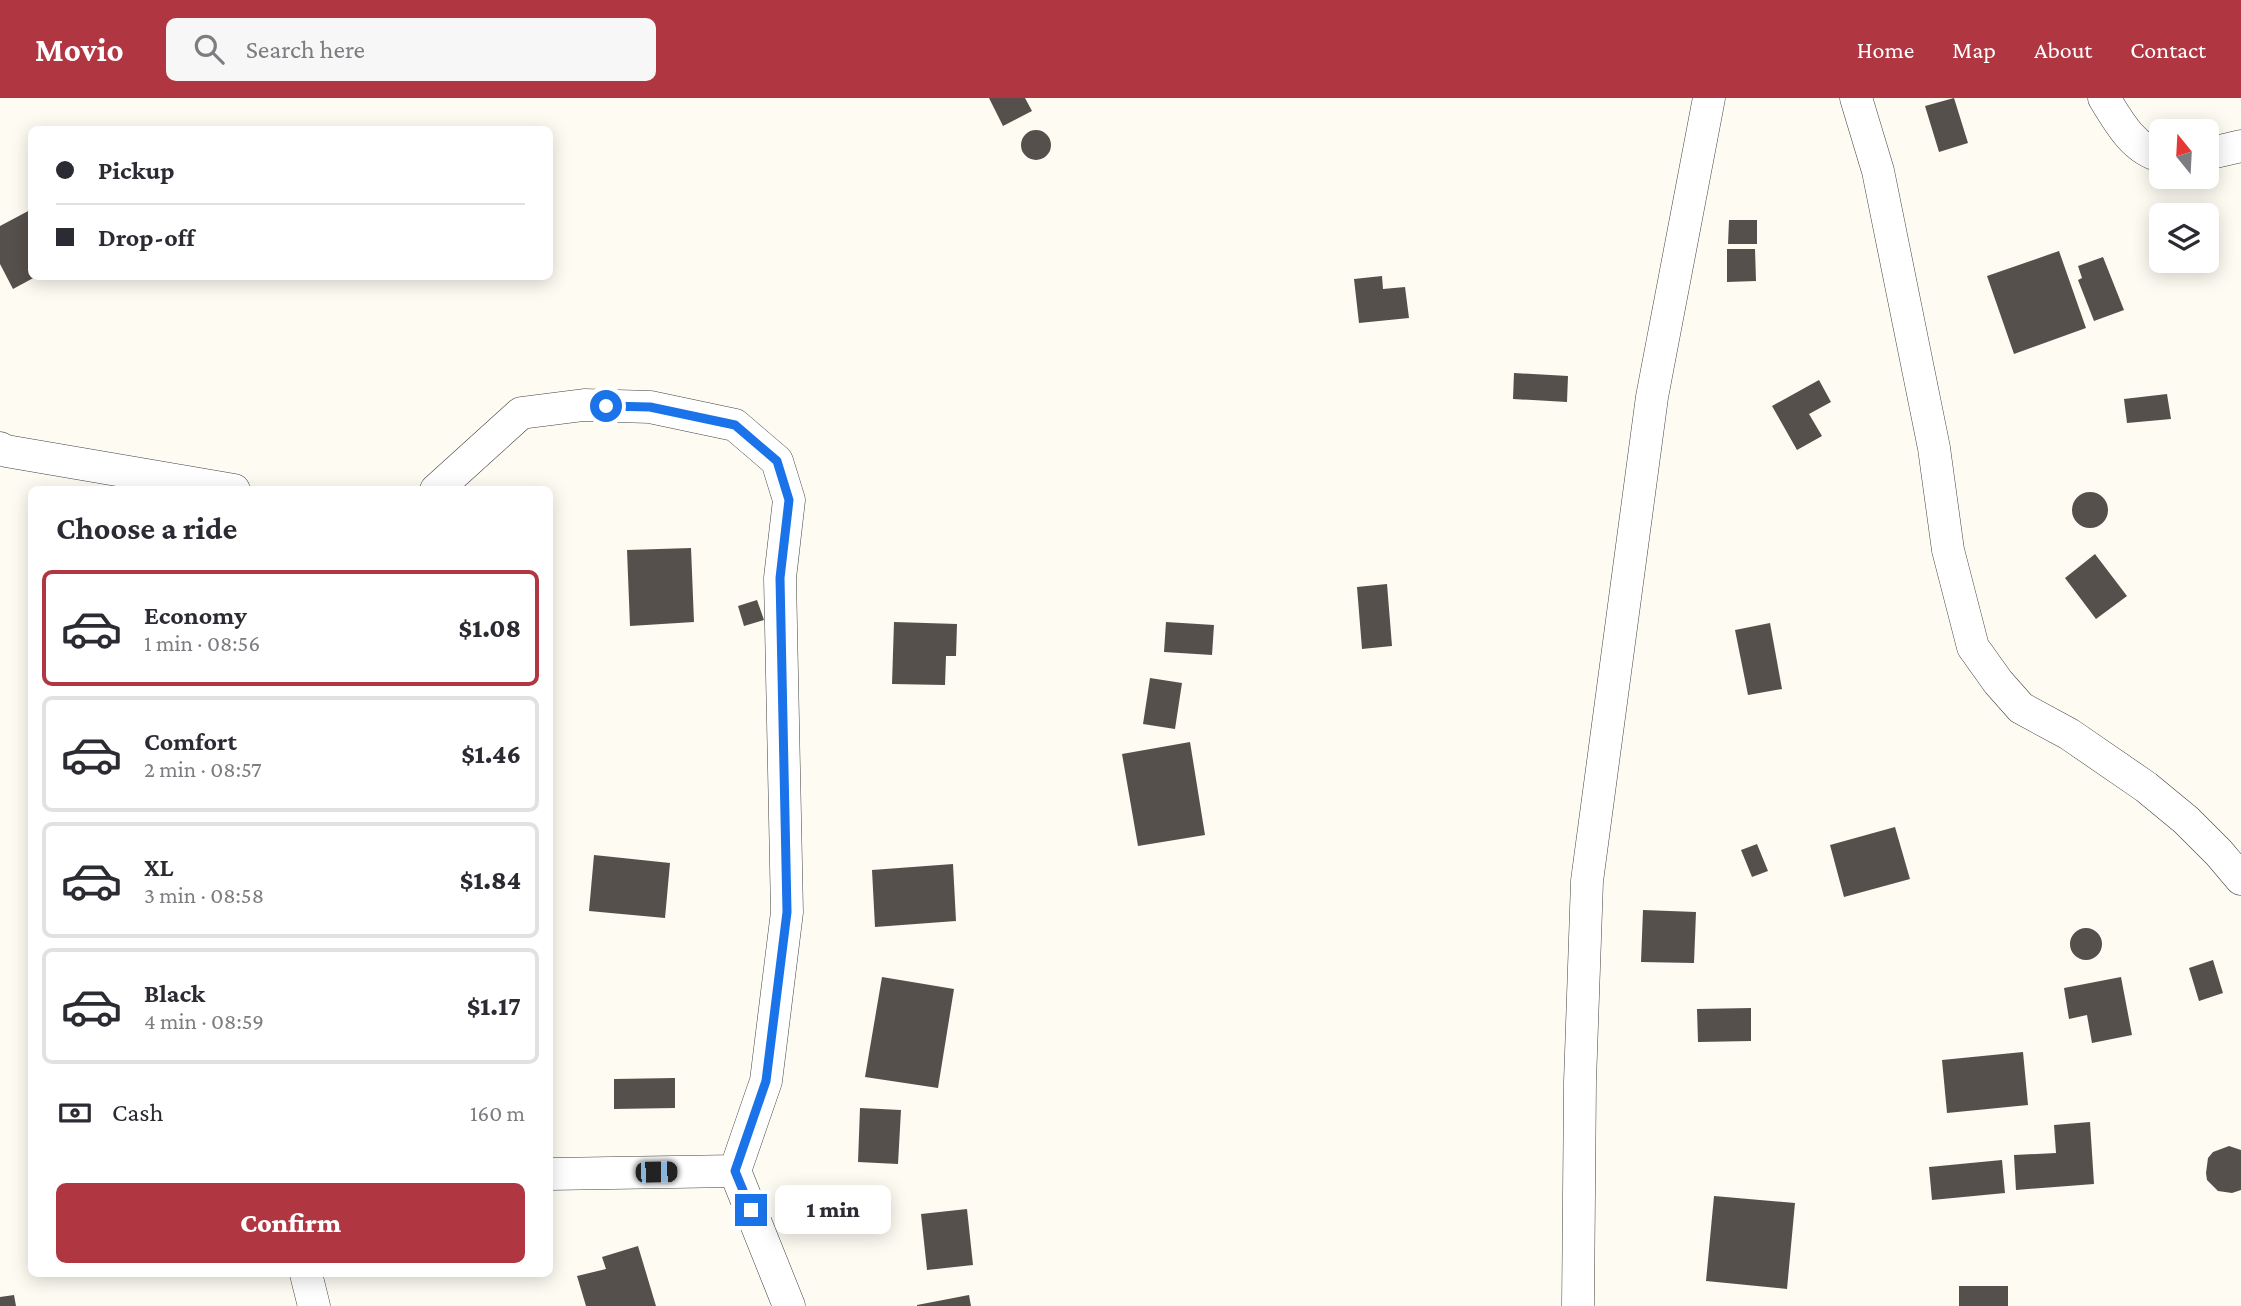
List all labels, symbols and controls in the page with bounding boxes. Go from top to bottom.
search box [166,18,656,81]
icon: search [190,30,228,68]
text: Movio [35,31,124,68]
text: Search here [246,35,365,64]
text: Home [1857,36,1914,63]
text: Map [1952,36,1996,63]
text: About [2034,36,2092,63]
text: Contact [2130,36,2206,63]
north arrow [2149,119,2219,189]
map controls [2149,119,2219,273]
text: Pickup [98,156,175,185]
button: layers [2149,203,2219,273]
text: Drop-off [98,223,195,252]
route start [590,390,622,422]
text: Choose a ride [56,510,237,546]
icon: car [60,597,123,660]
text: Economy [144,601,247,630]
text: $1.08 [459,614,521,643]
text: 1 min · 08:56 [144,630,260,656]
icon: car [60,723,123,786]
text: Comfort [144,727,237,756]
text: $1.46 [461,740,521,769]
text: 2 min · 08:57 [144,756,262,782]
icon: car [60,849,123,912]
text: XL [144,853,173,882]
text: $1.84 [460,866,521,895]
text: 3 min · 08:58 [144,882,264,908]
icon: car [60,975,123,1038]
text: Black [144,979,205,1008]
text: $1.17 [467,992,521,1021]
text: 4 min · 08:59 [144,1008,264,1034]
icon: cash [56,1094,94,1132]
text: Cash [112,1098,163,1127]
text: 160 m [470,1100,525,1126]
car [635,1161,678,1183]
button: Confirm [56,1183,525,1263]
callout: 1 min [776,1186,891,1234]
route end [735,1194,767,1226]
text: 1 min [806,1196,860,1222]

